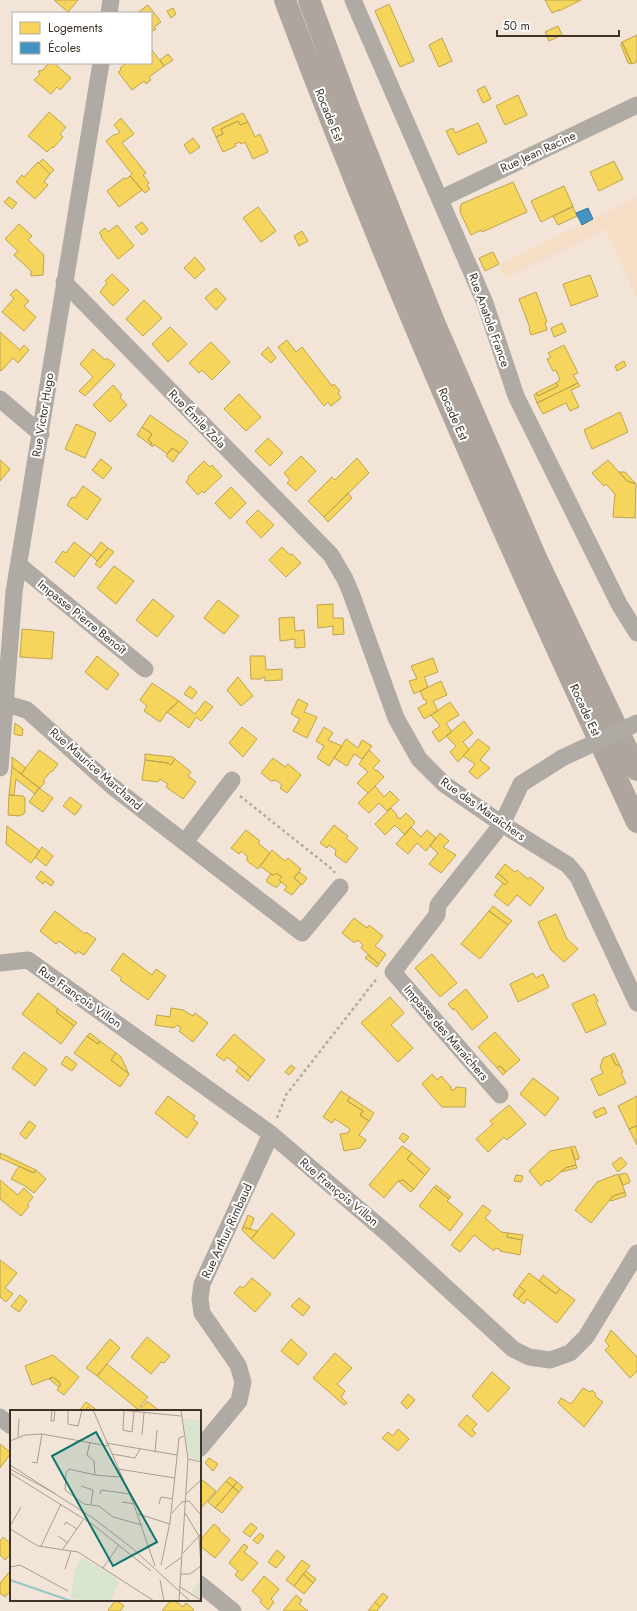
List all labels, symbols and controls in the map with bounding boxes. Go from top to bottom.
legend [12,12,152,64]
scale bar [497,12,619,38]
text: 50 m [503,17,530,35]
text: Logements [48,19,103,37]
text: Écoles [48,39,81,57]
street label: Rocade Est [310,86,348,144]
street label: Rue Jean Racine [497,127,579,177]
street label: Rue Anatole France [464,271,514,369]
street label: Rue Victor Hugo [27,371,59,458]
street label: Rocade Est [433,385,473,443]
street label: Rue Émile Zola [164,386,230,453]
street label: Impasse Pierre Benoît [34,575,130,659]
street label: Rocade Est [565,681,605,739]
street label: Rue Maurice Marchand [46,724,146,814]
street label: Rue des Maraîchers [437,773,529,845]
street label: Rue François Villon [35,962,125,1032]
street label: Impasse des Maraîchers [399,981,493,1085]
street label: Rue François Villon [296,1154,382,1230]
street label: Rue Arthur Rimbaud [197,1181,257,1281]
inset map [10,1410,201,1601]

